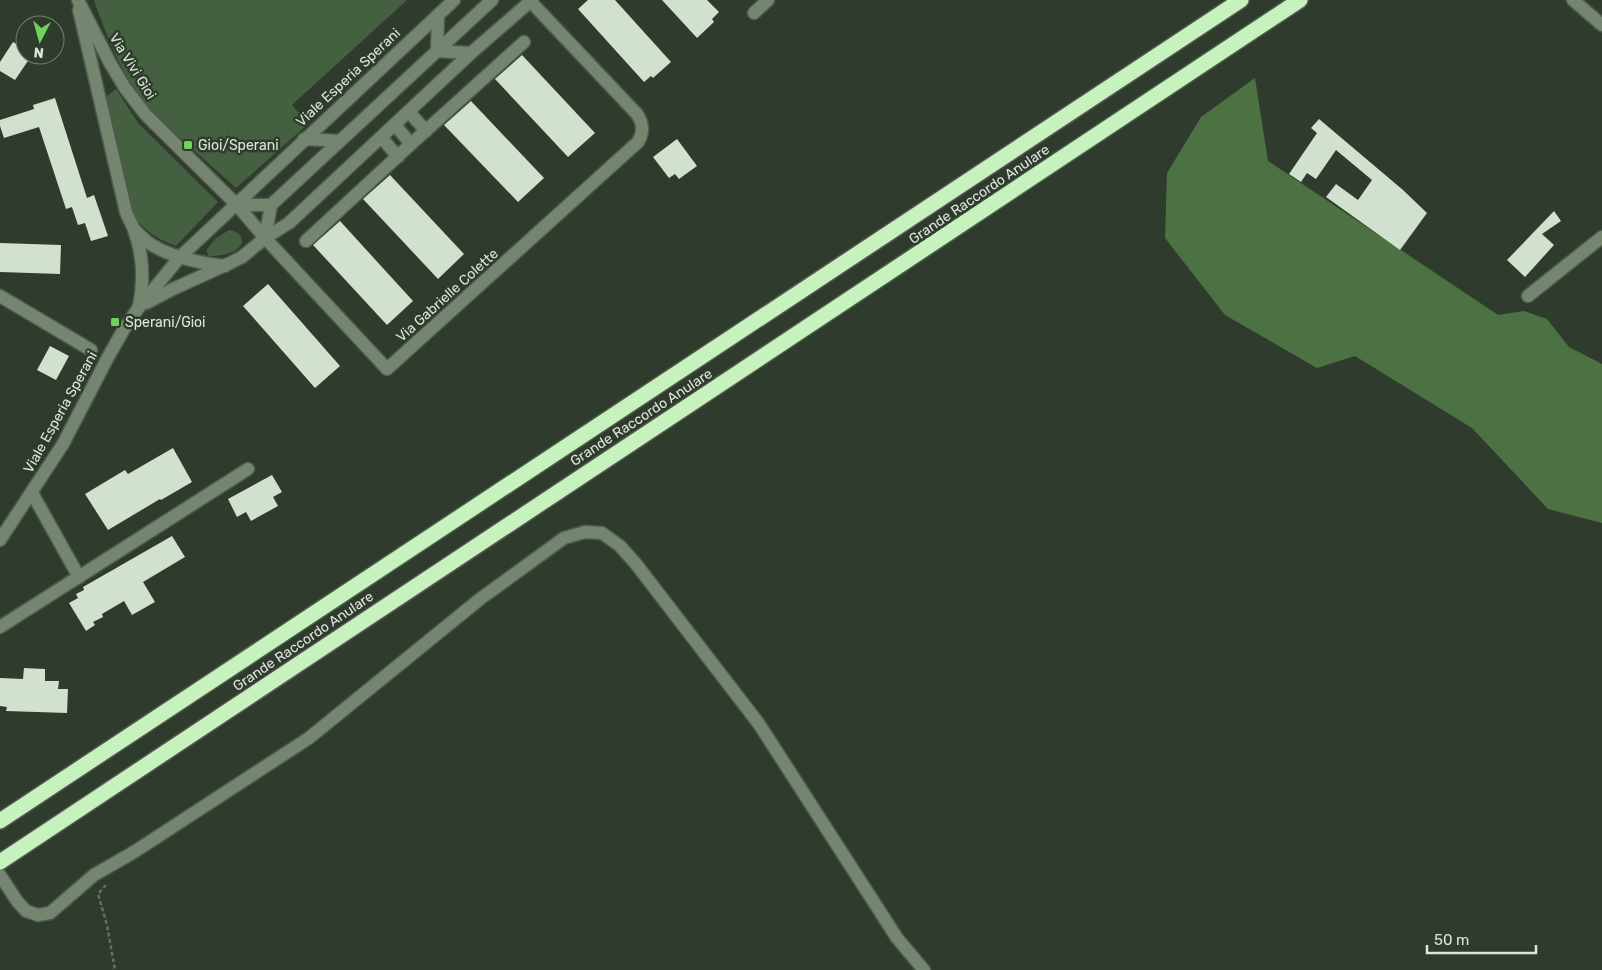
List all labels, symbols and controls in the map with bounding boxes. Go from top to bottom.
north arrow [15,15,65,65]
street label: Viale Esperia Sperani [293,25,404,130]
street label: Via Vivi Gioi [106,30,160,102]
text: N [33,43,45,61]
place label: Gioi/Sperani [198,137,279,154]
marker: Gioi/Sperani [182,139,194,151]
street label: Grande Raccordo Anulare [906,141,1053,248]
street label: Via Gabrielle Colette [393,245,502,346]
place label: Sperani/Gioi [125,314,206,331]
marker: Sperani/Gioi [109,316,121,328]
street label: Viale Esperia Sperani [20,349,101,476]
street label: Grande Raccordo Anulare [567,365,716,470]
street label: Grande Raccordo Anulare [230,588,377,695]
scale bar [1427,922,1536,954]
text: 50 m [1434,931,1469,949]

